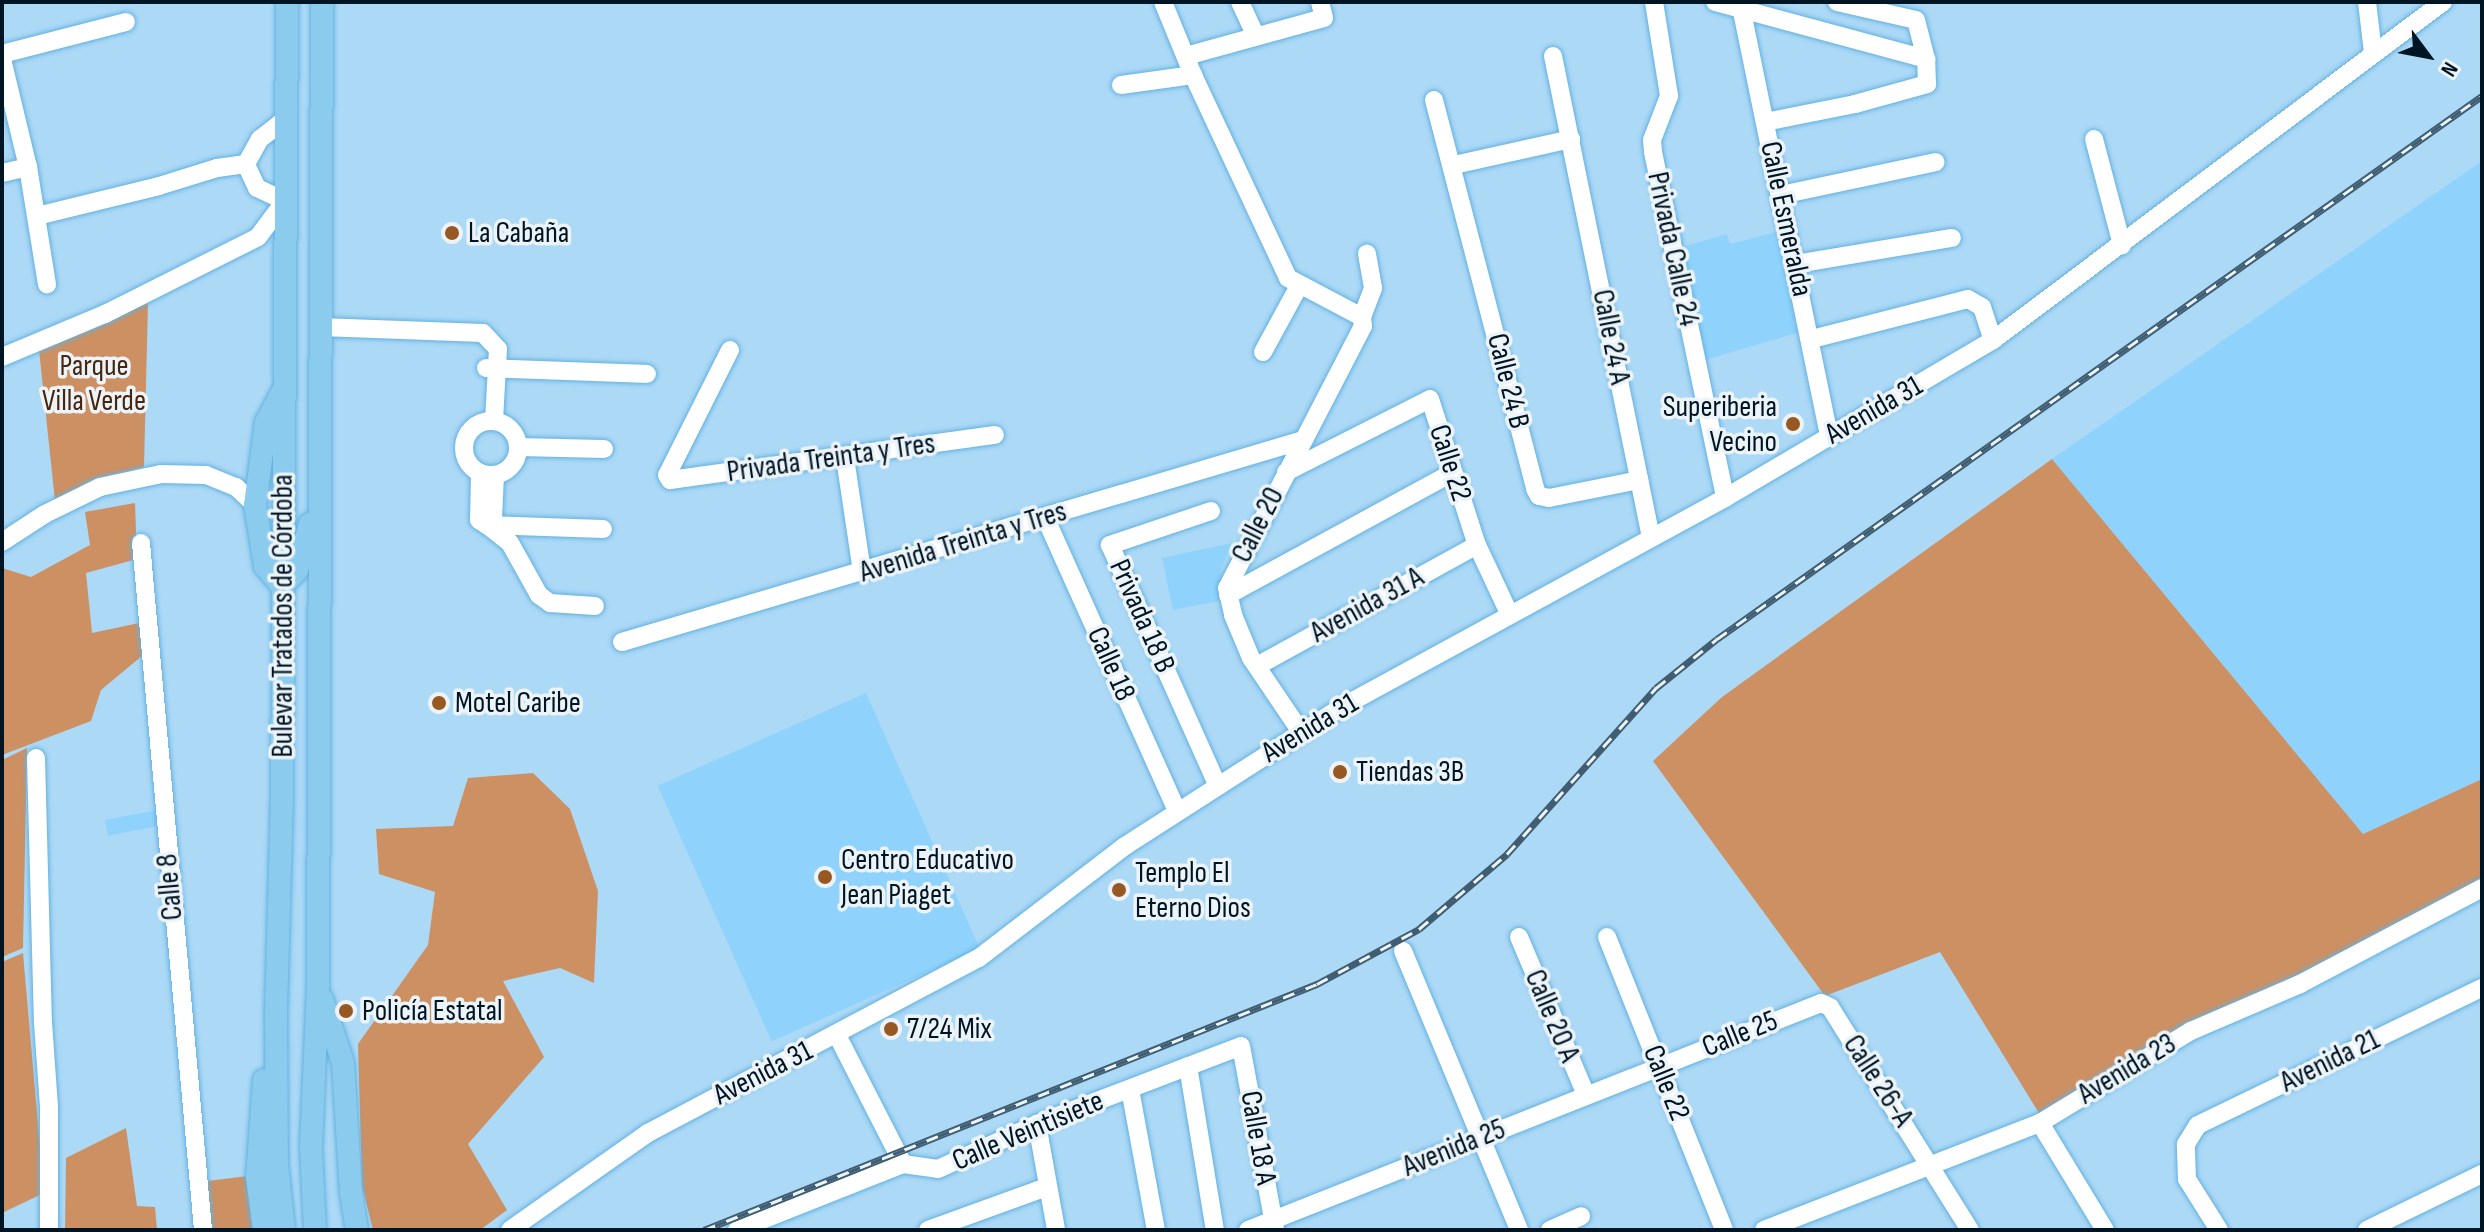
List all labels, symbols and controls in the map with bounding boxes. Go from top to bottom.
north arrow [2388,16,2468,96]
text: N [2434,57,2463,81]
street label: Calle Esmeralda [1752,138,1820,300]
street label: Privada Calle 24 [1639,169,1707,329]
place label: La Cabaña [468,215,569,251]
marker: La Cabaña [443,224,461,242]
street label: Calle 24 A [1584,286,1638,388]
street label: Calle 24 B [1479,330,1537,432]
park label: Parque Villa Verde [42,348,146,418]
street label: Avenida 31 [1819,368,1929,452]
place label: Superiberia Vecino [1663,389,1777,460]
marker: Superiberia Vecino [1784,415,1802,433]
street label: Calle 22 [1421,420,1479,506]
street label: Privada Treinta y Tres [725,426,937,490]
street label: Bulevar Tratados de Córdoba [265,474,301,758]
street label: Calle 20 [1224,481,1292,569]
street label: Avenida Treinta y Tres [855,493,1071,591]
street label: Privada 18 B [1101,554,1183,678]
street label: Avenida 31 A [1304,559,1430,651]
street label: Calle 18 [1079,621,1143,707]
place label: Motel Caribe [455,685,581,721]
street label: Avenida 31 [1255,685,1365,771]
marker: Motel Caribe [430,694,448,712]
place label: Tiendas 3B [1356,754,1464,790]
marker: Tiendas 3B [1331,763,1349,781]
place label: Centro Educativo Jean Piaget [841,842,1014,912]
street label: Calle 8 [149,852,191,922]
place label: Templo El Eterno Dios [1135,855,1251,926]
marker: Centro Educativo Jean Piaget [816,868,834,886]
marker: Templo El Eterno Dios [1110,881,1128,899]
street label: Calle 20 A [1516,964,1588,1068]
place label: Policía Estatal [362,993,503,1029]
marker: Policía Estatal [337,1002,355,1020]
street label: Calle 25 [1697,1003,1783,1065]
place label: 7/24 Mix [907,1011,992,1047]
marker: 7/24 Mix [882,1020,900,1038]
street label: Avenida 21 [2274,1022,2386,1100]
street label: Avenida 23 [2071,1026,2183,1112]
street label: Calle 26-A [1835,1028,1921,1134]
street label: Avenida 31 [708,1033,818,1113]
street label: Calle 22 [1635,1040,1697,1126]
street label: Calle Veintisiete [947,1083,1109,1179]
street label: Calle 18 A [1232,1088,1284,1188]
street label: Avenida 25 [1397,1111,1511,1185]

